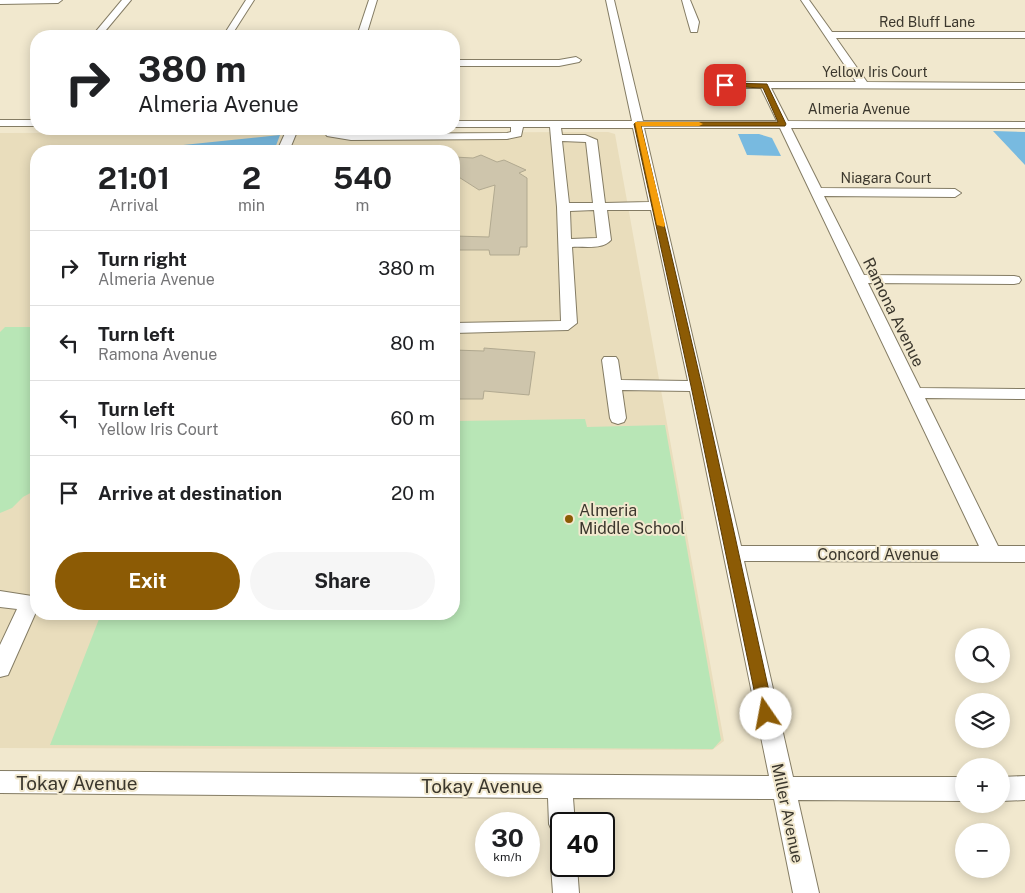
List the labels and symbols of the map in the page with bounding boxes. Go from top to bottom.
street label: Red Bluff Lane [879,14,975,30]
pin [704,64,746,106]
street label: Yellow Iris Court [822,64,928,80]
street label: Almeria Avenue [808,101,910,117]
street label: Niagara Court [841,170,931,186]
street label: Ramona Avenue [859,254,928,370]
place label: Almeria Middle School [579,501,685,538]
marker: Almeria Middle School [563,513,575,525]
street label: Concord Avenue [817,545,939,564]
position arrow [739,687,791,739]
street label: Miller Avenue [768,762,807,865]
street label: Tokay Avenue [16,772,138,794]
street label: Tokay Avenue [421,775,543,797]
speed limit sign: 40 [550,812,615,877]

